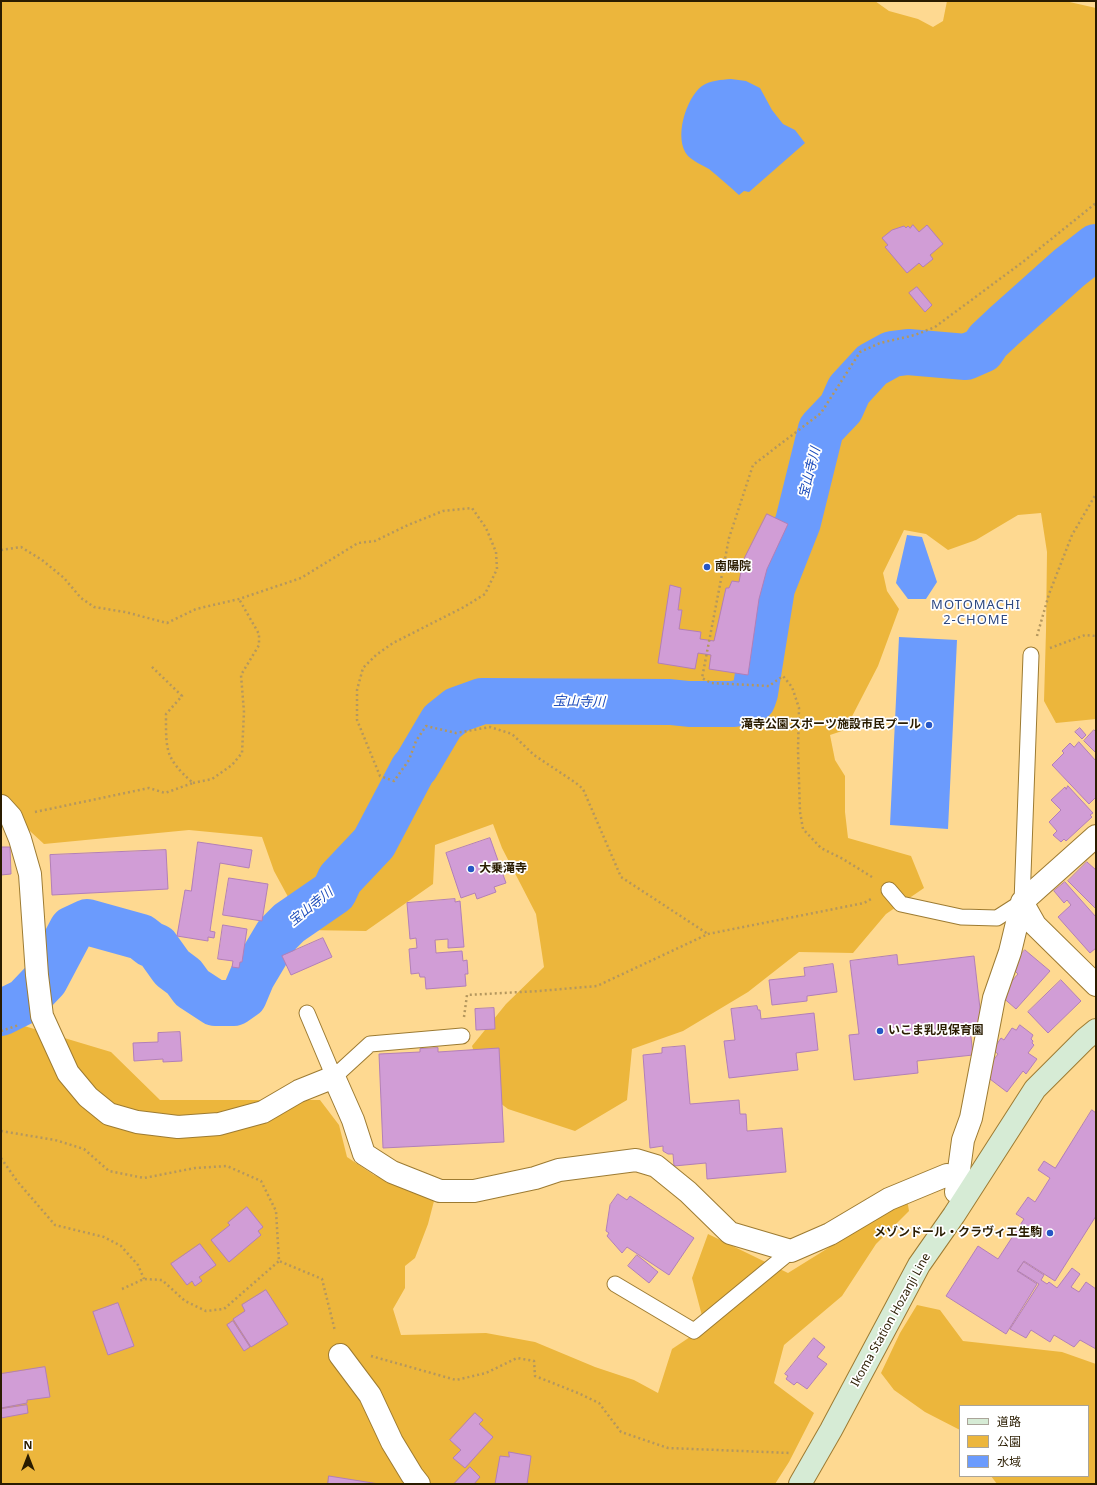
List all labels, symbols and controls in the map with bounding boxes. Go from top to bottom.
water label: 宝山寺川 [796,446,824,500]
place label: 南陽院 [715,560,751,574]
marker: 南陽院 [702,562,712,572]
district label: MOTOMACHI 2-CHOME [931,597,1021,628]
water label: 宝山寺川 [553,694,605,710]
place label: 滝寺公園スポーツ施設市民プール [741,718,921,732]
marker: 滝寺公園スポーツ施設市民プール [924,720,934,730]
place label: 大乗滝寺 [479,862,527,876]
marker: 大乗滝寺 [466,864,476,874]
water label: 宝山寺川 [286,885,336,929]
place label: いこま乳児保育園 [888,1024,984,1038]
marker: いこま乳児保育園 [875,1026,885,1036]
place label: メゾンドール・クラヴィエ生駒 [874,1226,1042,1240]
marker: メゾンドール・クラヴィエ生駒 [1045,1228,1055,1238]
street label: Ikoma Station Hozanji Line [848,1251,934,1389]
legend [959,1405,1089,1477]
text: 道路 [997,1413,1021,1430]
text: 公園 [997,1433,1021,1450]
north arrow [8,1437,48,1477]
text: N [24,1437,32,1452]
text: 水域 [997,1453,1021,1470]

